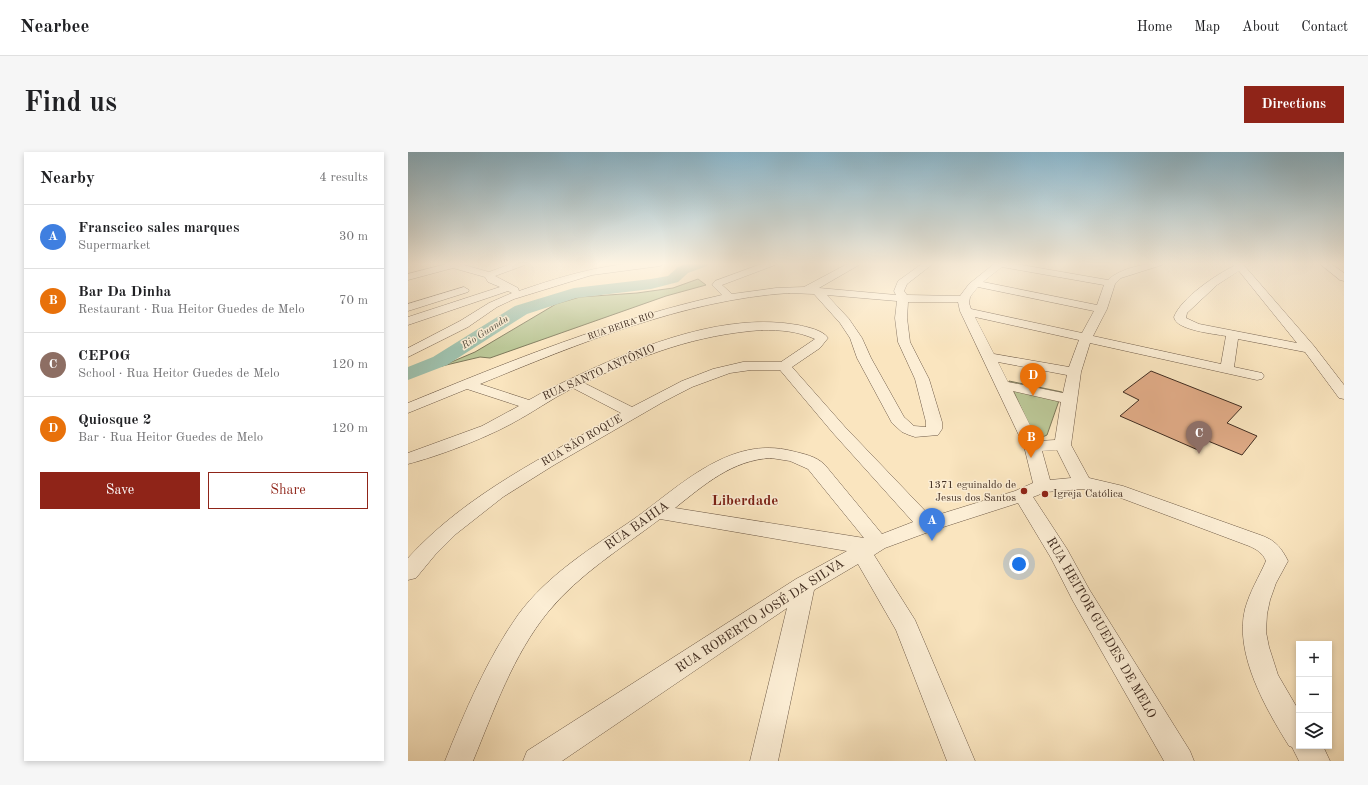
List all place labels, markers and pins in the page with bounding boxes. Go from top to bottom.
pin: D [1020,363,1046,396]
pin: C [1186,421,1212,454]
pin: B [1018,425,1044,458]
place label: 1371 eguinaldo de Jesus dos Santos [928,480,1016,504]
marker: 1371 eguinaldo de Jesus dos Santos [1019,486,1029,496]
marker: Igreja Católica [1040,489,1050,499]
place label: Igreja Católica [1053,489,1124,500]
pin: A [919,508,945,541]

